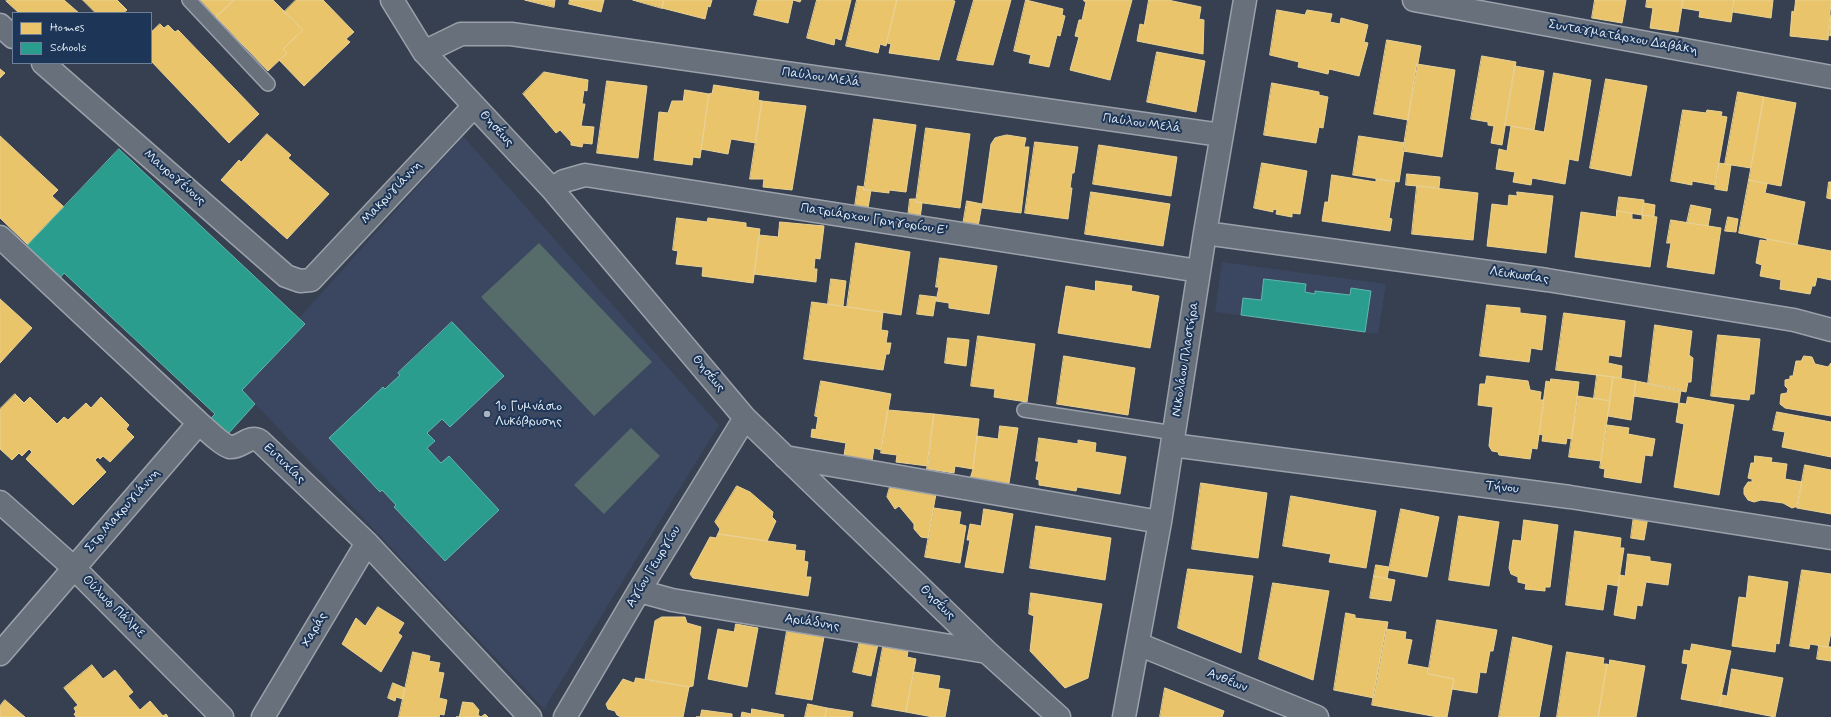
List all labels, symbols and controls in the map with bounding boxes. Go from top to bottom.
legend [12,12,152,64]
street label: Συνταγματάρχου Δαβάκη [1547,17,1699,59]
text: Homes [50,20,85,36]
text: Schools [50,40,86,56]
street label: Παύλου Μελά [781,65,861,91]
street label: Θησέως [475,108,517,150]
street label: Παύλου Μελά [1102,111,1182,137]
street label: Μαυρογένους [140,147,208,209]
street label: Μακρυγιάννη [359,158,425,228]
street label: Πατριάρχου Γρηγορίου Ε' [799,201,949,239]
street label: Λευκωσίας [1488,264,1550,288]
street label: Νικολάου Πλαστήρα [1169,300,1203,418]
street label: Θησέως [688,352,728,396]
place label: 1ο Γυμνάσιο Λυκόβρυσης [495,399,562,430]
marker: 1ο Γυμνάσιο Λυκόβρυσης [482,409,492,419]
street label: Ευτυχίας [260,440,308,488]
street label: Στρ.Μακρυγιάννη [82,466,164,556]
street label: Τήνου [1484,478,1520,498]
street label: Αγίου Γεωργίου [624,523,684,611]
street label: Ούλωφ Πάλμε [78,572,148,642]
street label: Θησέως [916,582,958,624]
street label: Χαράς [299,610,331,650]
street label: Αριάδνης [783,611,841,635]
street label: Ανθέων [1205,666,1249,696]

